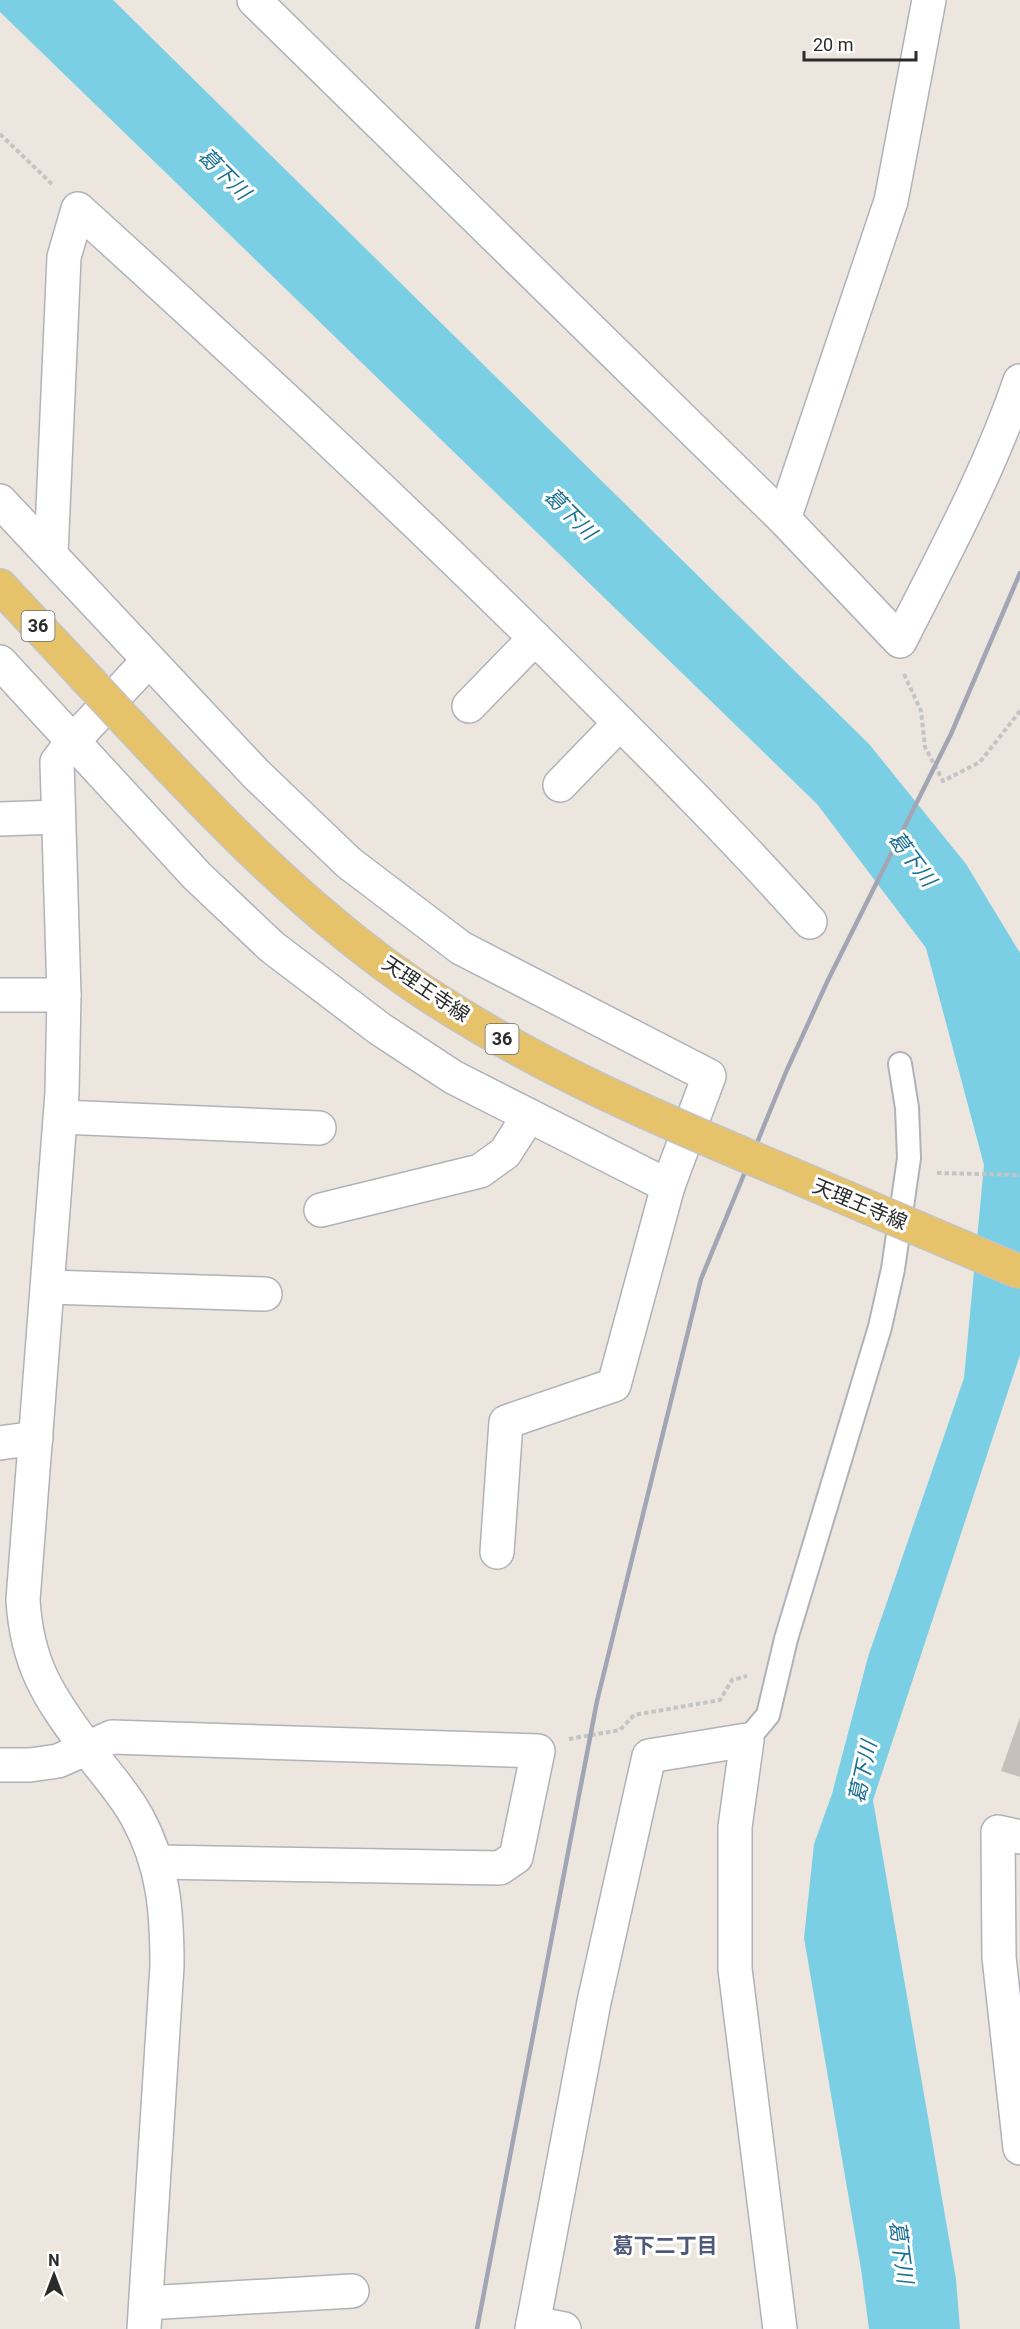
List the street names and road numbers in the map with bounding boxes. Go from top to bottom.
road number: 36 [22,611,54,641]
street label: 天理王寺線 [378,951,474,1027]
road number: 36 [486,1024,518,1054]
street label: 天理王寺線 [809,1173,911,1235]

